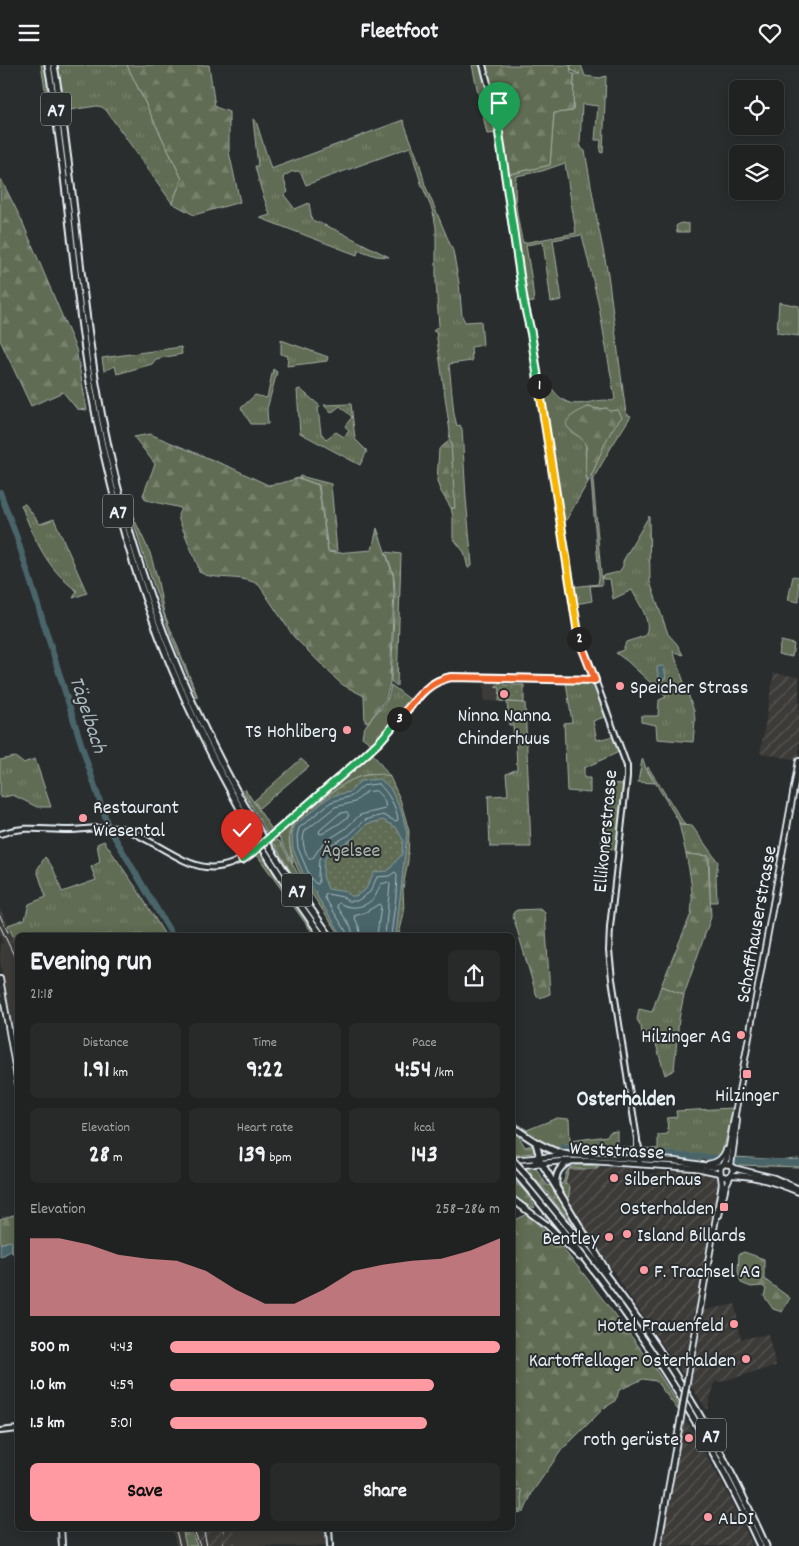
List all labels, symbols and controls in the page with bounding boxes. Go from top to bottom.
text: Fleetfoot [361,17,438,48]
icon: menu [15,19,43,47]
icon: heart [756,19,784,47]
map controls [729,80,784,200]
button: locate [729,80,784,135]
pin [478,82,520,133]
icon: arrive [485,89,513,117]
road number: A7 [41,93,71,126]
button: layers [729,145,784,200]
pin: 1 [526,373,552,399]
text: 1 [538,376,541,396]
road number: A7 [103,495,133,527]
pin: 2 [566,627,592,651]
text: 2 [576,629,583,649]
water label: Tägelbach [60,673,113,759]
place label: Speicher Strass [630,675,748,703]
marker: Speicher Strass [614,680,626,692]
marker: Ninna Nanna Chinderhuus [498,688,510,700]
place label: Ninna Nanna Chinderhuus [457,703,551,754]
pin: 3 [386,707,412,731]
text: 3 [396,709,403,729]
place label: TS Hohliberg [245,719,337,747]
marker: TS Hohliberg [341,724,353,736]
street label: Ellikonerstrasse [588,769,626,894]
place label: Restaurant Wiesental [93,795,179,846]
pin [221,809,263,860]
marker: Restaurant Wiesental [77,812,89,824]
icon: check [228,816,256,844]
park label: Ägelsee [322,838,381,866]
street label: Schaffhauserstrasse [730,844,786,1005]
road number: A7 [282,873,312,907]
text: Evening run [30,944,152,984]
button: share [448,950,500,1002]
text: 21:18 [30,983,53,1006]
place label: Hilzinger AG [641,1024,731,1052]
marker: Hilzinger AG [735,1029,747,1041]
text: Distance [83,1033,129,1053]
text: Time [253,1033,277,1053]
text: Pace [412,1033,437,1053]
text: 1.91 [83,1053,110,1089]
text: 9:22 [246,1053,284,1089]
text: 4:54 [395,1053,431,1089]
text: km [110,1063,128,1083]
text: /km [431,1063,454,1083]
marker: Hilzinger [741,1068,753,1080]
place label: Hilzinger [715,1083,780,1111]
district label: Osterhalden [577,1086,676,1116]
text: Elevation [81,1118,130,1138]
text: Heart rate [237,1118,293,1138]
text: kcal [414,1118,435,1138]
street label: Weststrasse [569,1136,665,1168]
text: 28 [89,1138,110,1174]
text: 139 [238,1138,266,1174]
text: 143 [411,1138,438,1174]
text: m [110,1148,123,1168]
text: bpm [266,1148,292,1168]
place label: Silberhaus [624,1167,702,1195]
marker: Silberhaus [608,1172,620,1184]
place label: Osterhalden [620,1196,714,1224]
text: Elevation [30,1198,86,1221]
text: 258–286 m [435,1198,500,1221]
marker: Osterhalden [718,1201,730,1213]
place label: Island Billards [637,1223,746,1251]
place label: Bentley [542,1226,600,1254]
marker: Island Billards [621,1228,633,1240]
marker: Bentley [603,1231,615,1243]
place label: F. Trachsel AG [654,1259,760,1287]
marker: F. Trachsel AG [638,1264,650,1276]
place label: Hotel Frauenfeld [597,1313,724,1341]
marker: Hotel Frauenfeld [728,1318,740,1330]
text: 500 m [30,1336,70,1359]
text: 4:43 [110,1336,133,1359]
place label: Kartoffellager Osterhalden [529,1348,736,1376]
marker: Kartoffellager Osterhalden [740,1353,752,1365]
text: 1.0 km [30,1374,66,1397]
text: 4:59 [110,1374,134,1397]
text: 1.5 km [30,1412,65,1435]
text: 5:01 [110,1412,132,1435]
road number: A7 [696,1419,726,1451]
place label: roth gerüste [583,1427,679,1455]
marker: roth gerüste [683,1432,695,1444]
button: Save [30,1463,260,1521]
button: Share [270,1463,500,1521]
place label: ALDI [718,1506,754,1534]
marker: ALDI [702,1511,714,1523]

